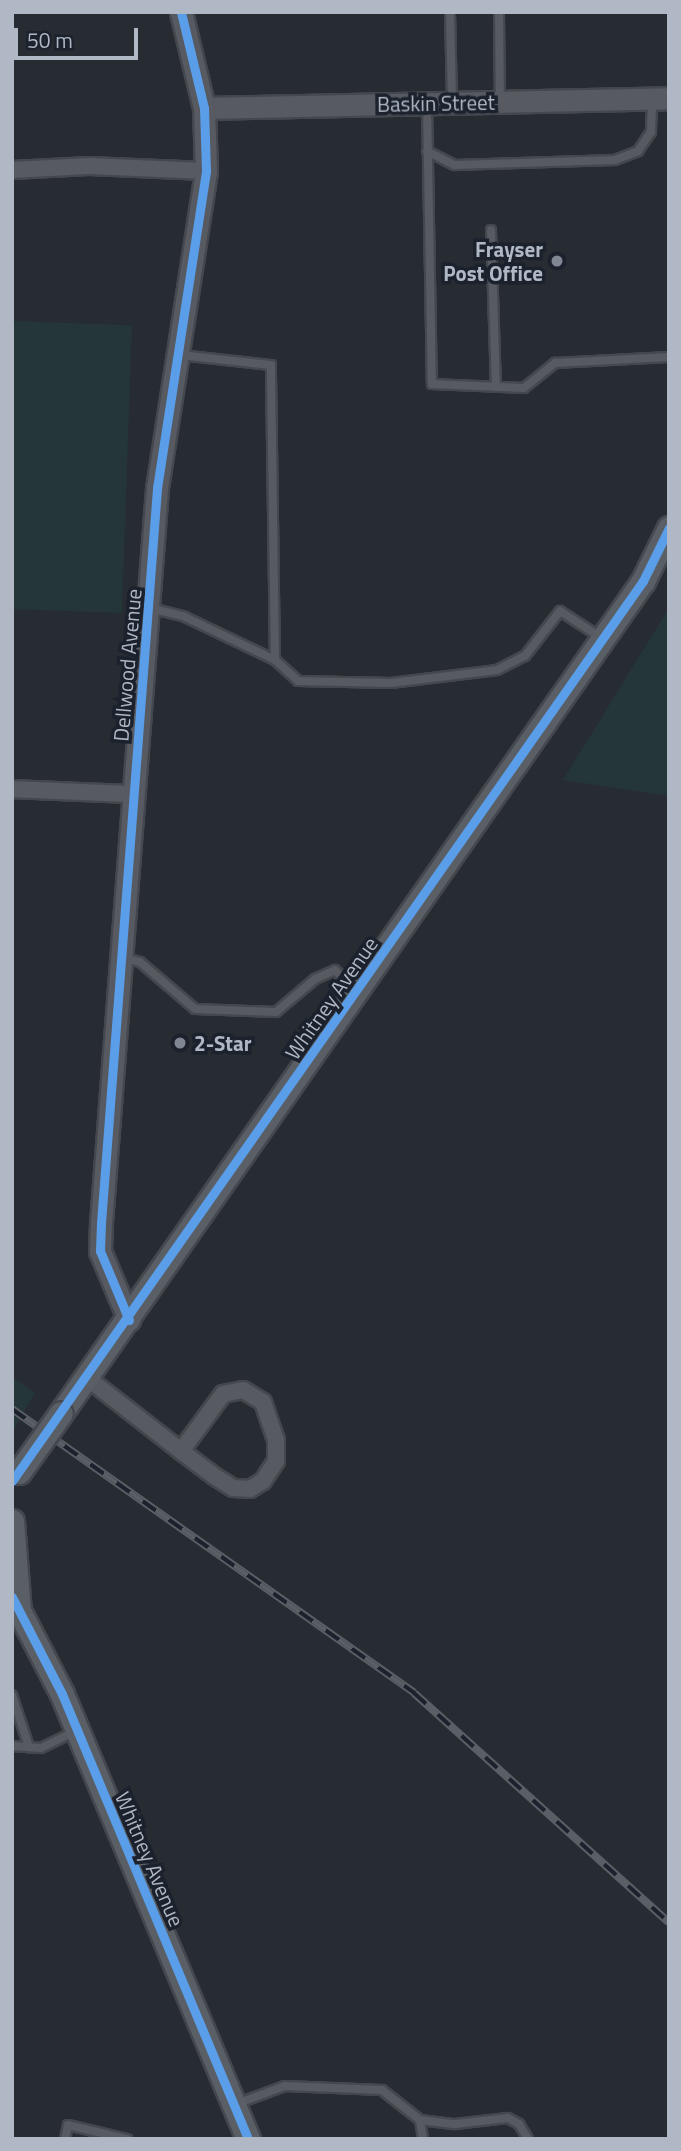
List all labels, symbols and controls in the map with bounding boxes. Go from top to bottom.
scale bar [18,14,142,58]
text: 50 m [27,24,73,56]
street label: Baskin Street [377,89,495,117]
place label: Frayser Post Office [443,236,543,286]
marker: Frayser Post Office [549,253,565,269]
street label: Dellwood Avenue [108,588,146,742]
street label: Whitney Avenue [279,932,383,1064]
place label: 2-Star [194,1030,251,1056]
marker: 2-Star [172,1035,188,1051]
street label: Whitney Avenue [110,1788,190,1930]

